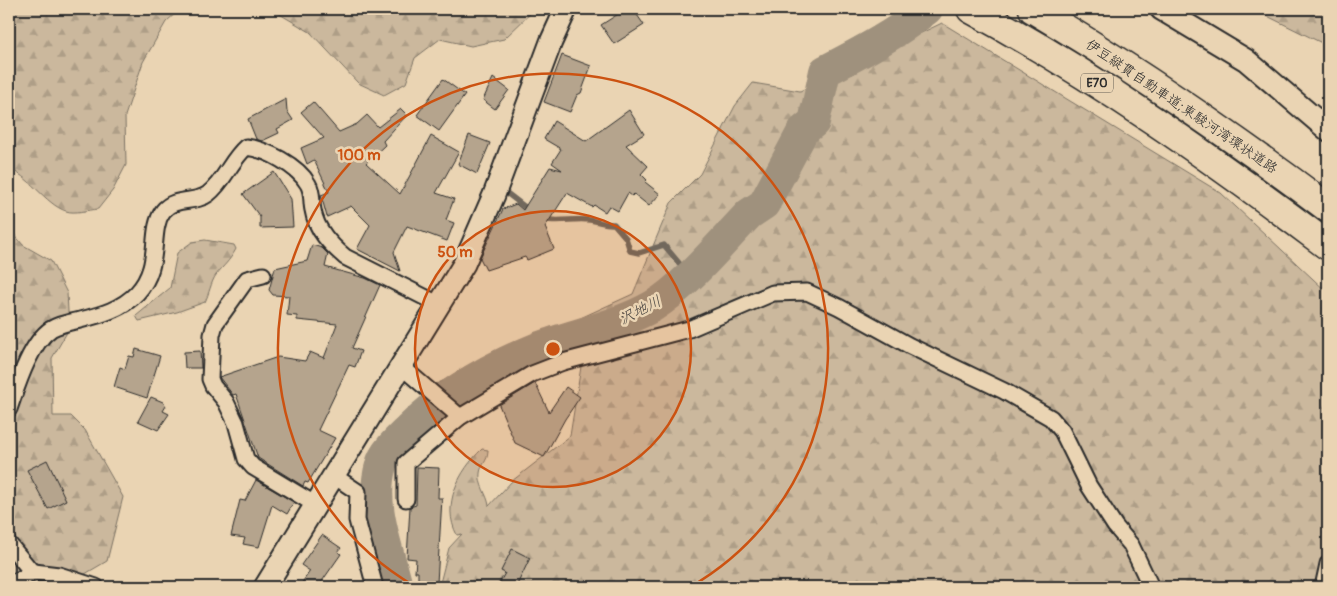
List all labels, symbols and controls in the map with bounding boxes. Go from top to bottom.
street label: 伊豆縦貫自動車道;東駿河湾環状道路 [1082,36,1281,177]
road number: E70 [1081,74,1113,92]
text: 100 m [338,146,380,165]
text: 50 m [438,243,472,262]
water label: 沢地川 [616,292,665,329]
centre of rings [544,340,562,358]

